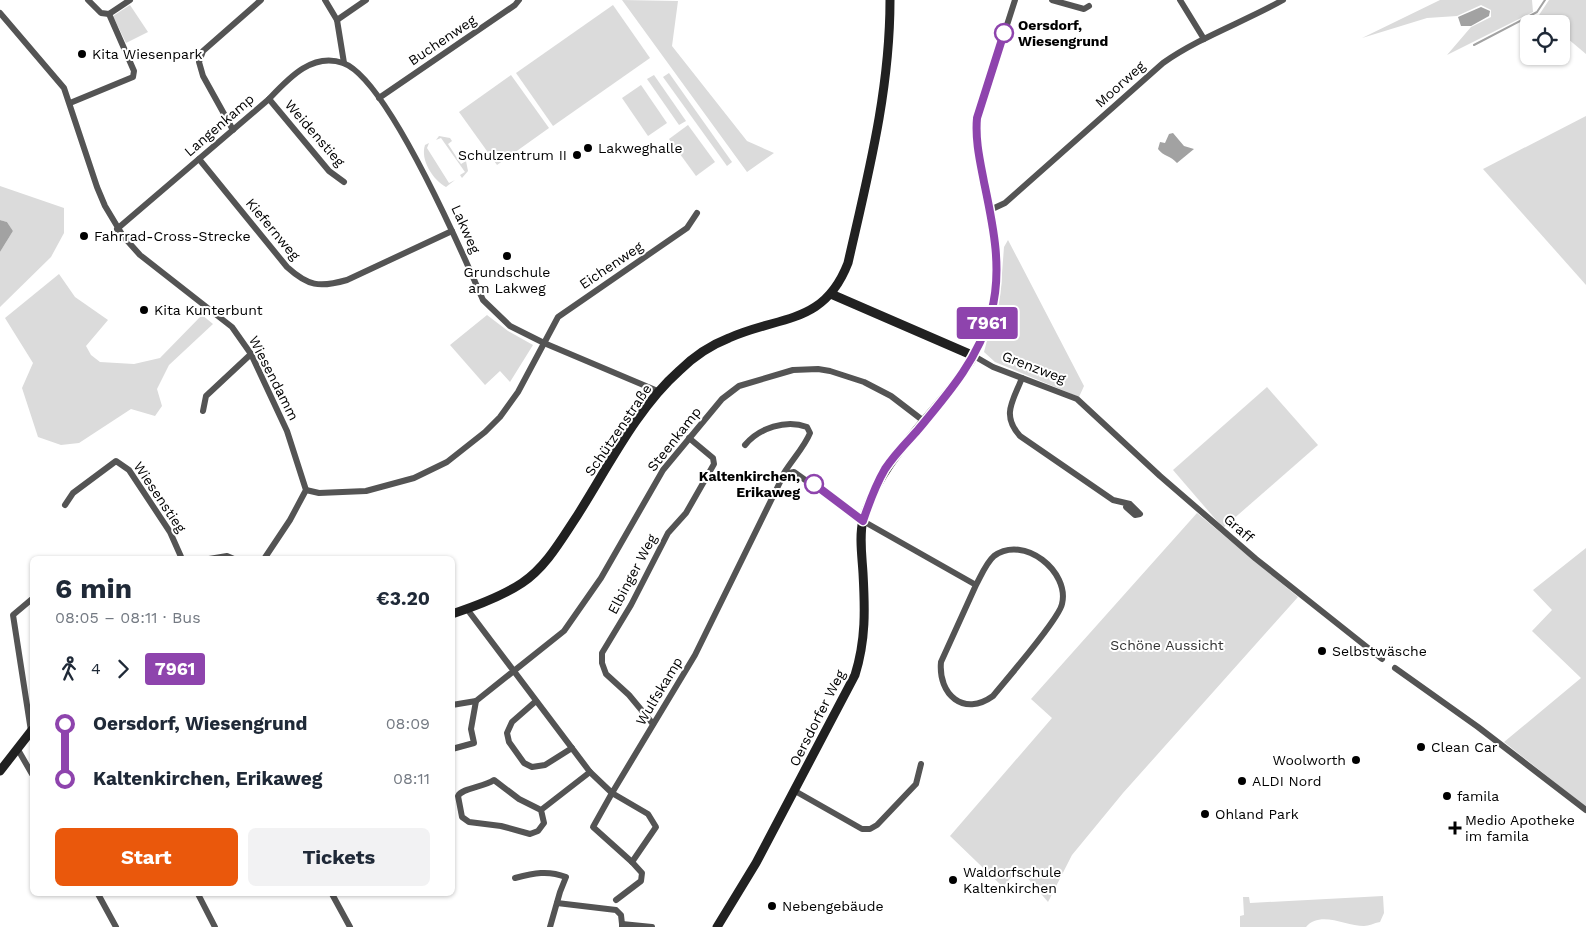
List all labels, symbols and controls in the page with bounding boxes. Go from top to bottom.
street label: Buchenweg [405,11,479,68]
map controls [1520,15,1570,65]
button: locate [1520,15,1570,65]
place label: Oersdorf, Wiesengrund [1018,17,1108,49]
marker: Oersdorf, Wiesengrund [994,23,1014,43]
place label: Kita Wiesenpark [92,46,203,62]
marker: Kita Wiesenpark [76,48,88,60]
street label: Moorweg [1092,57,1149,110]
street label: Langenkamp [181,90,257,160]
street label: Weidenstieg [282,97,349,170]
place label: Lakweghalle [598,140,682,156]
marker: Lakweghalle [582,142,594,154]
place label: Schulzentrum II [458,147,567,163]
marker: Schulzentrum II [571,149,583,161]
street label: Kiefernweg [243,195,304,264]
street label: Lakweg [448,202,484,256]
place label: Fahrrad-Cross-Strecke [94,228,251,244]
marker: Fahrrad-Cross-Strecke [78,230,90,242]
street label: Eichenweg [576,238,646,292]
marker: Grundschule am Lakweg [501,250,513,262]
place label: Grundschule am Lakweg [464,264,550,296]
place label: Kita Kunterbunt [154,302,263,318]
marker: Kita Kunterbunt [138,304,150,316]
line badge: 7961 [952,307,1022,339]
text: 7961 [967,312,1007,333]
street label: Wiesendamm [246,333,302,423]
street label: Grenzweg [1000,348,1069,387]
street label: Schützenstraße [581,381,655,479]
street label: Steenkamp [644,404,704,474]
street label: Wiesenstieg [130,459,190,536]
place label: Kaltenkirchen, Erikaweg [699,468,800,500]
marker: Kaltenkirchen, Erikaweg [804,474,824,494]
street label: Graff [1221,511,1257,545]
street label: Elbinger Weg [604,531,660,617]
text: 6 min [55,572,132,605]
text: €3.20 [376,587,430,610]
text: 08:05 – 08:11 · Bus [55,608,201,627]
park label: Schöne Aussicht [1110,637,1224,653]
place label: Selbstwäsche [1332,643,1427,659]
marker: Selbstwäsche [1316,645,1328,657]
street label: Wulfskamp [632,654,686,728]
icon: walk [55,655,83,683]
icon: forward [109,655,137,683]
text: 7961 [155,658,195,679]
text: 4 [91,659,101,678]
street label: Oersdorfer Weg [786,667,848,769]
text: Oersdorf, Wiesengrund [93,712,307,735]
text: 08:09 [386,714,430,733]
place label: Clean Car [1431,739,1498,755]
marker: Clean Car [1415,741,1427,753]
place label: Woolworth [1272,752,1346,768]
marker: Woolworth [1350,754,1362,766]
text: Kaltenkirchen, Erikaweg [93,767,322,790]
text: 08:11 [393,769,430,788]
place label: ALDI Nord [1252,773,1321,789]
marker: ALDI Nord [1236,775,1248,787]
place label: famila [1457,788,1499,804]
marker: famila [1441,790,1453,802]
place label: Ohland Park [1215,806,1299,822]
marker: Ohland Park [1199,808,1211,820]
place label: Medio Apotheke im famila [1465,812,1575,844]
marker: Medio Apotheke im famila [1449,822,1461,834]
button: Start [55,828,238,886]
button: Tickets [248,828,430,886]
place label: Waldorfschule Kaltenkirchen [963,864,1061,896]
marker: Waldorfschule Kaltenkirchen [947,874,959,886]
place label: Nebengebäude [782,898,884,914]
marker: Nebengebäude [766,900,778,912]

